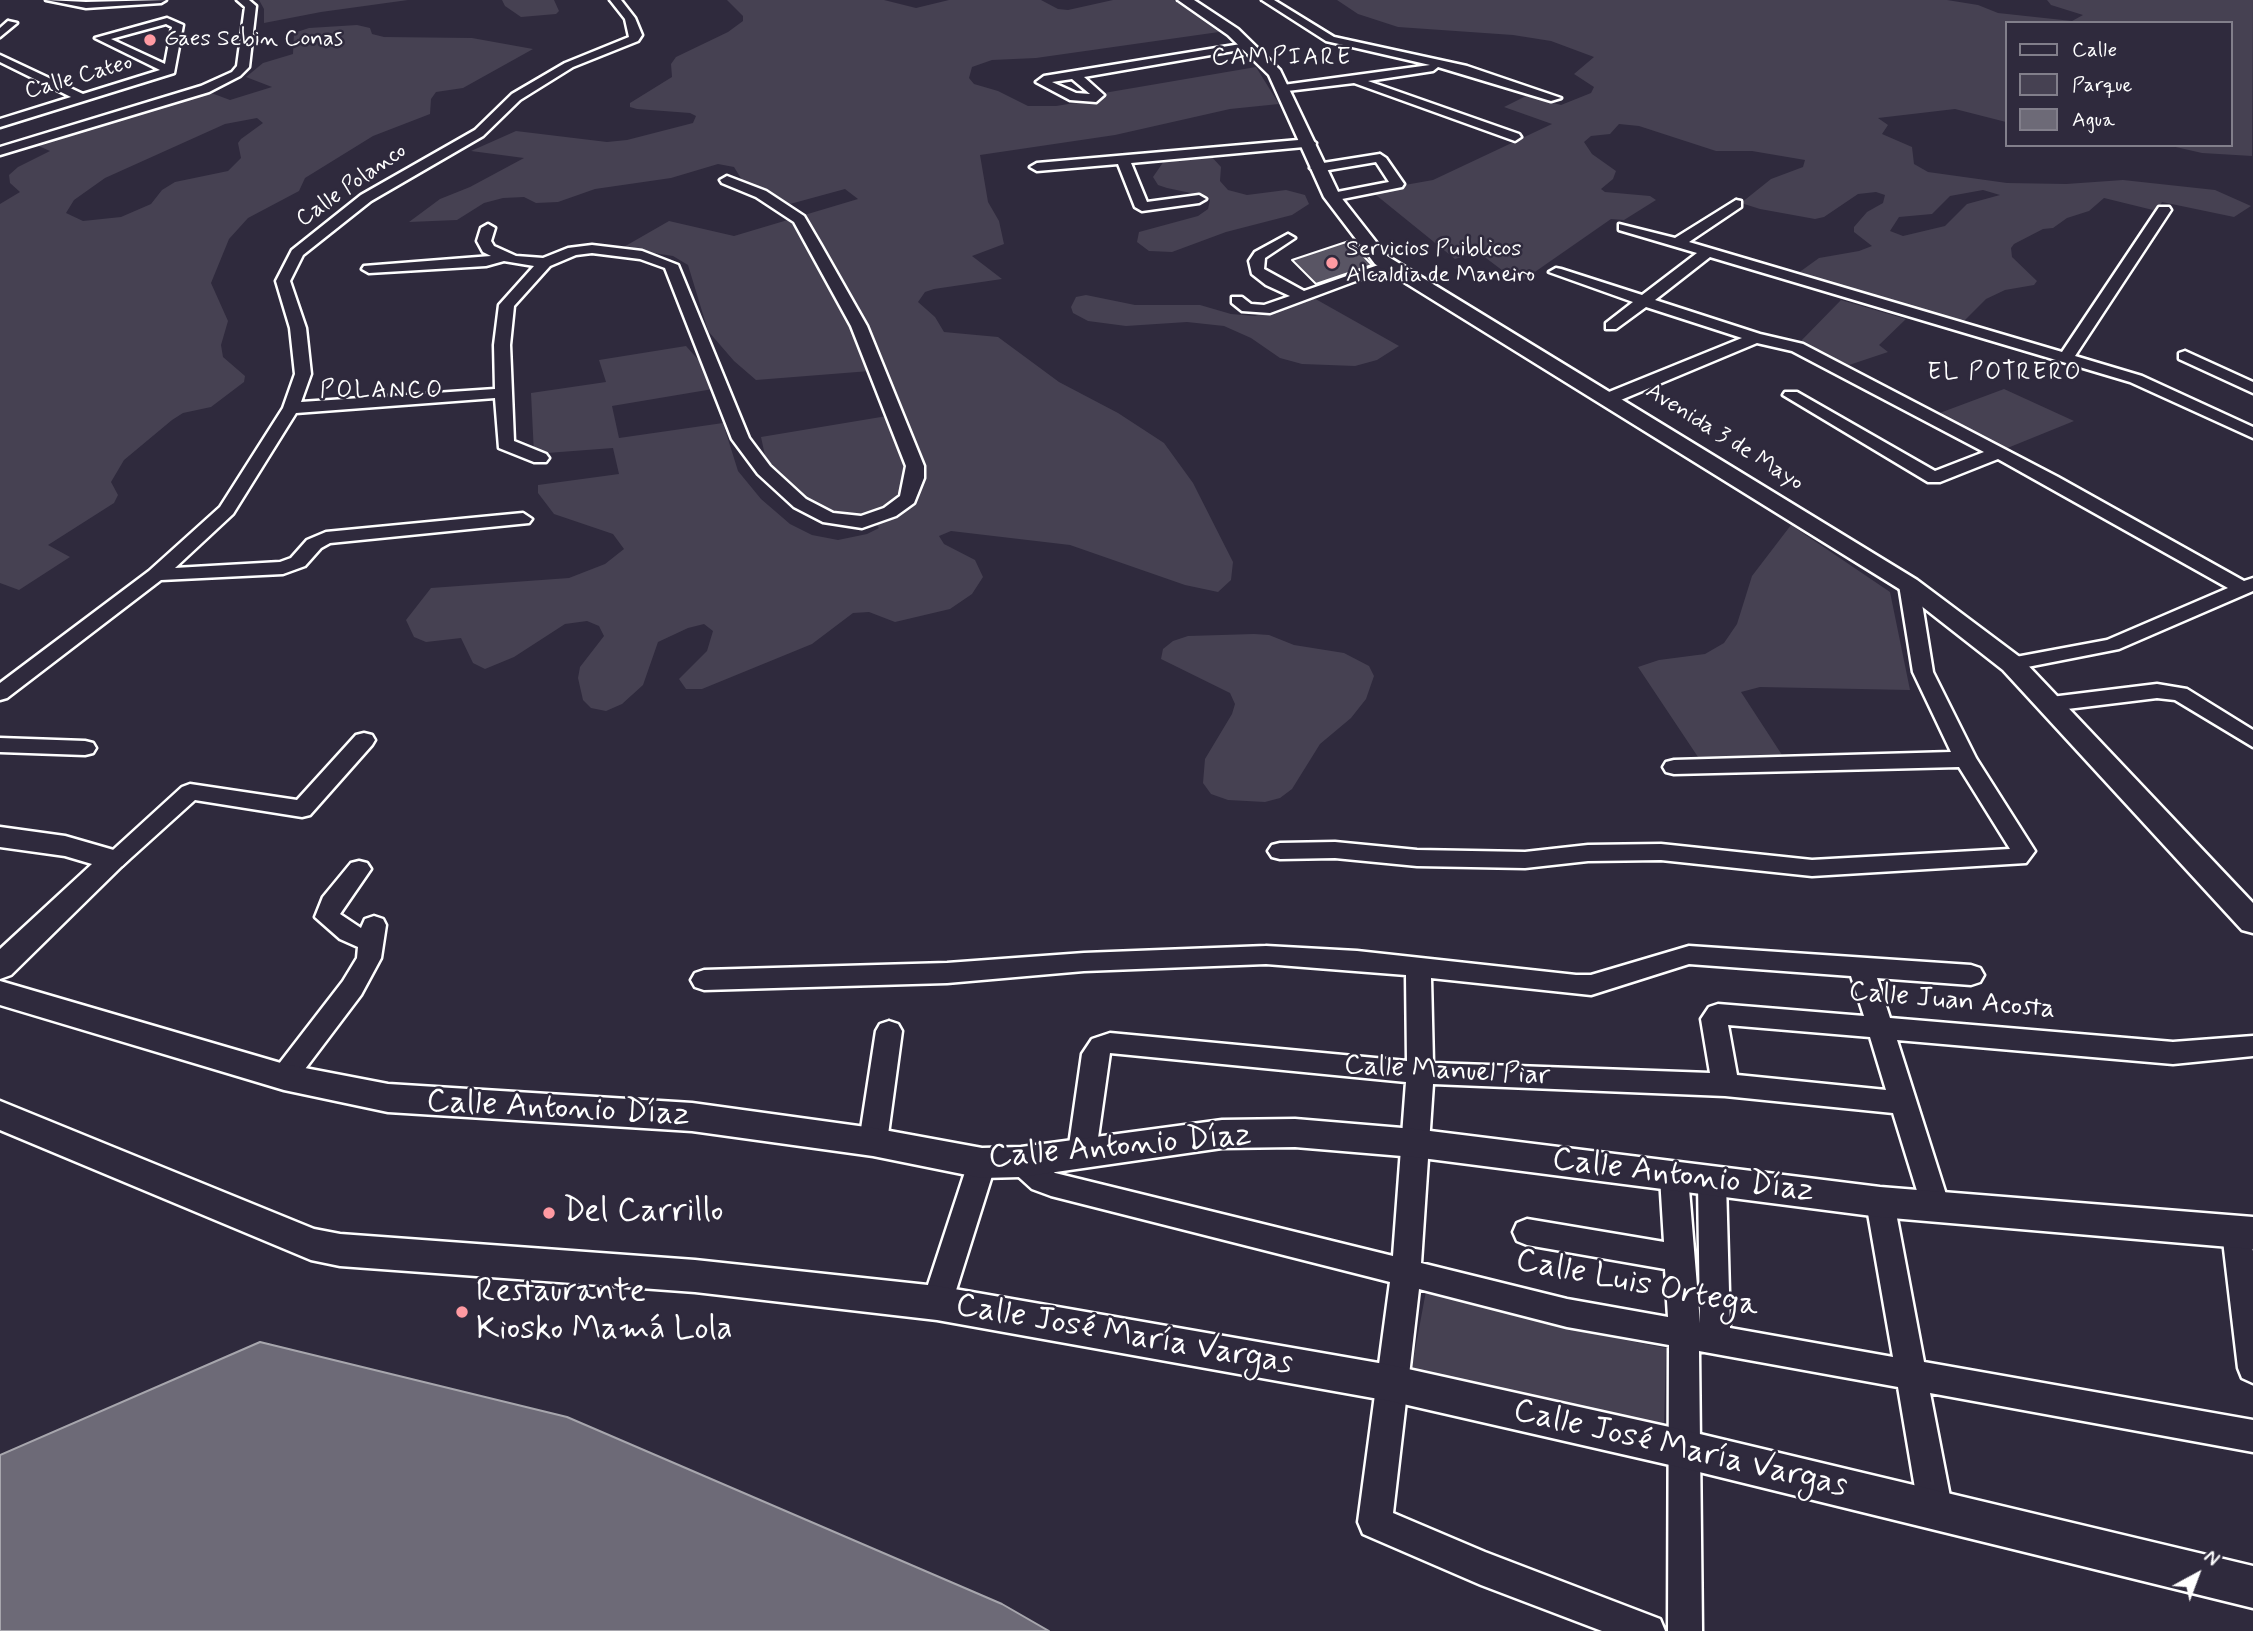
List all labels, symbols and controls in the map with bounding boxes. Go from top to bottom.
legend [2004,21,2232,147]
place label: Gaes Sebin Conas [164,26,343,54]
marker: Gaes Sebin Conas [142,32,158,48]
text: Calle [2072,36,2117,64]
district label: CAMPIARE [1211,45,1353,73]
street label: Calle Cateo [22,49,136,107]
text: Parque [2072,71,2132,99]
text: Agua [2072,106,2115,134]
street label: Calle Polanco [292,138,412,234]
place label: Servicios Puiblicos Alcaldia de Maneiro [1346,236,1535,290]
marker: Servicios Puiblicos Alcaldia de Maneiro [1324,255,1340,271]
district label: EL POTRERO [1925,360,2085,388]
district label: POLANCO [323,378,441,406]
street label: Avenida 3 de Mayo [1640,378,1808,498]
street label: Calle Juan Acosta [1847,976,2057,1028]
street label: Calle Manuel Piar [1343,1050,1551,1094]
street label: Calle Antonio Díaz [425,1083,691,1137]
street label: Calle Antonio Díaz [987,1117,1253,1179]
street label: Calle Antonio Díaz [1550,1141,1816,1213]
place label: Del Carrillo [563,1193,723,1233]
marker: Del Carrillo [541,1205,557,1221]
street label: Calle Luis Ortega [1512,1242,1762,1328]
place label: Restaurante Kiosko Mamá Lola [476,1273,733,1351]
street label: Calle José María Vargas [952,1287,1296,1385]
marker: Restaurante Kiosko Mamá Lola [454,1304,470,1320]
street label: Calle José María Vargas [1509,1392,1851,1508]
north arrow [2162,1540,2232,1610]
text: N [2198,1545,2224,1572]

